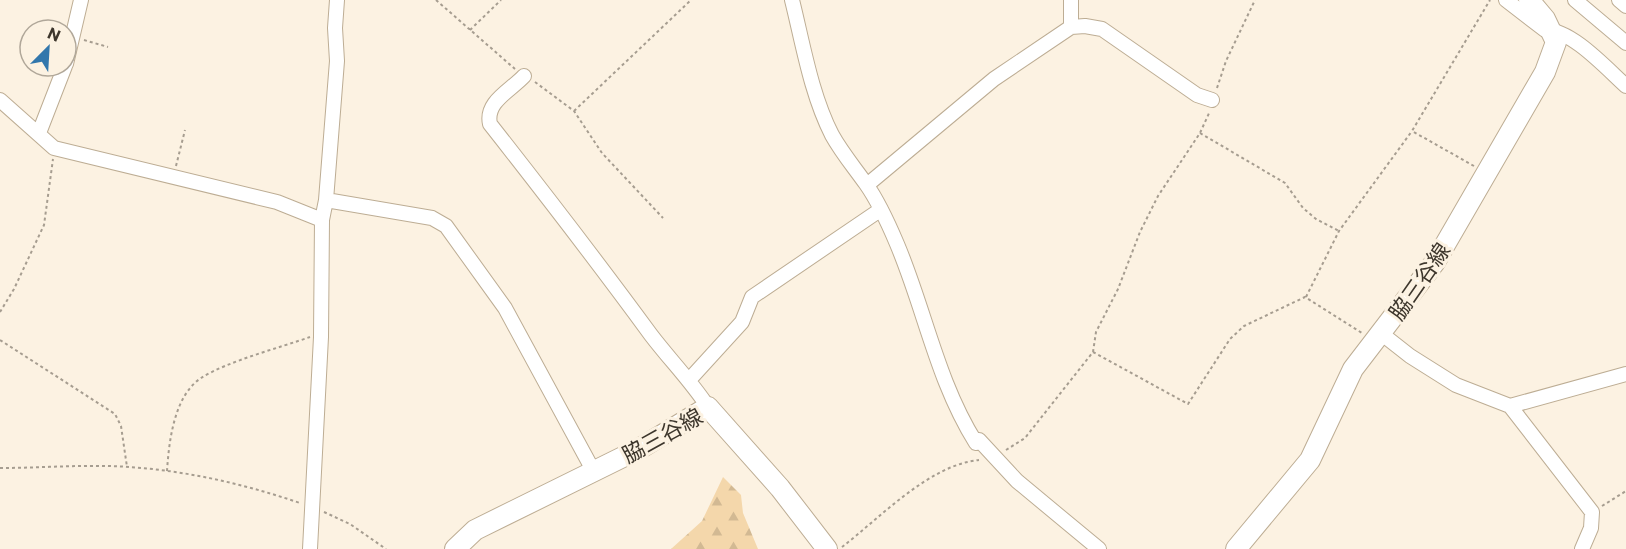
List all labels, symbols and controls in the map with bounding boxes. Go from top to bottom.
north arrow [18,18,78,78]
text: N [45,23,64,45]
street label: 脇三谷線 [1383,237,1455,325]
street label: 脇三谷線 [617,402,707,468]

